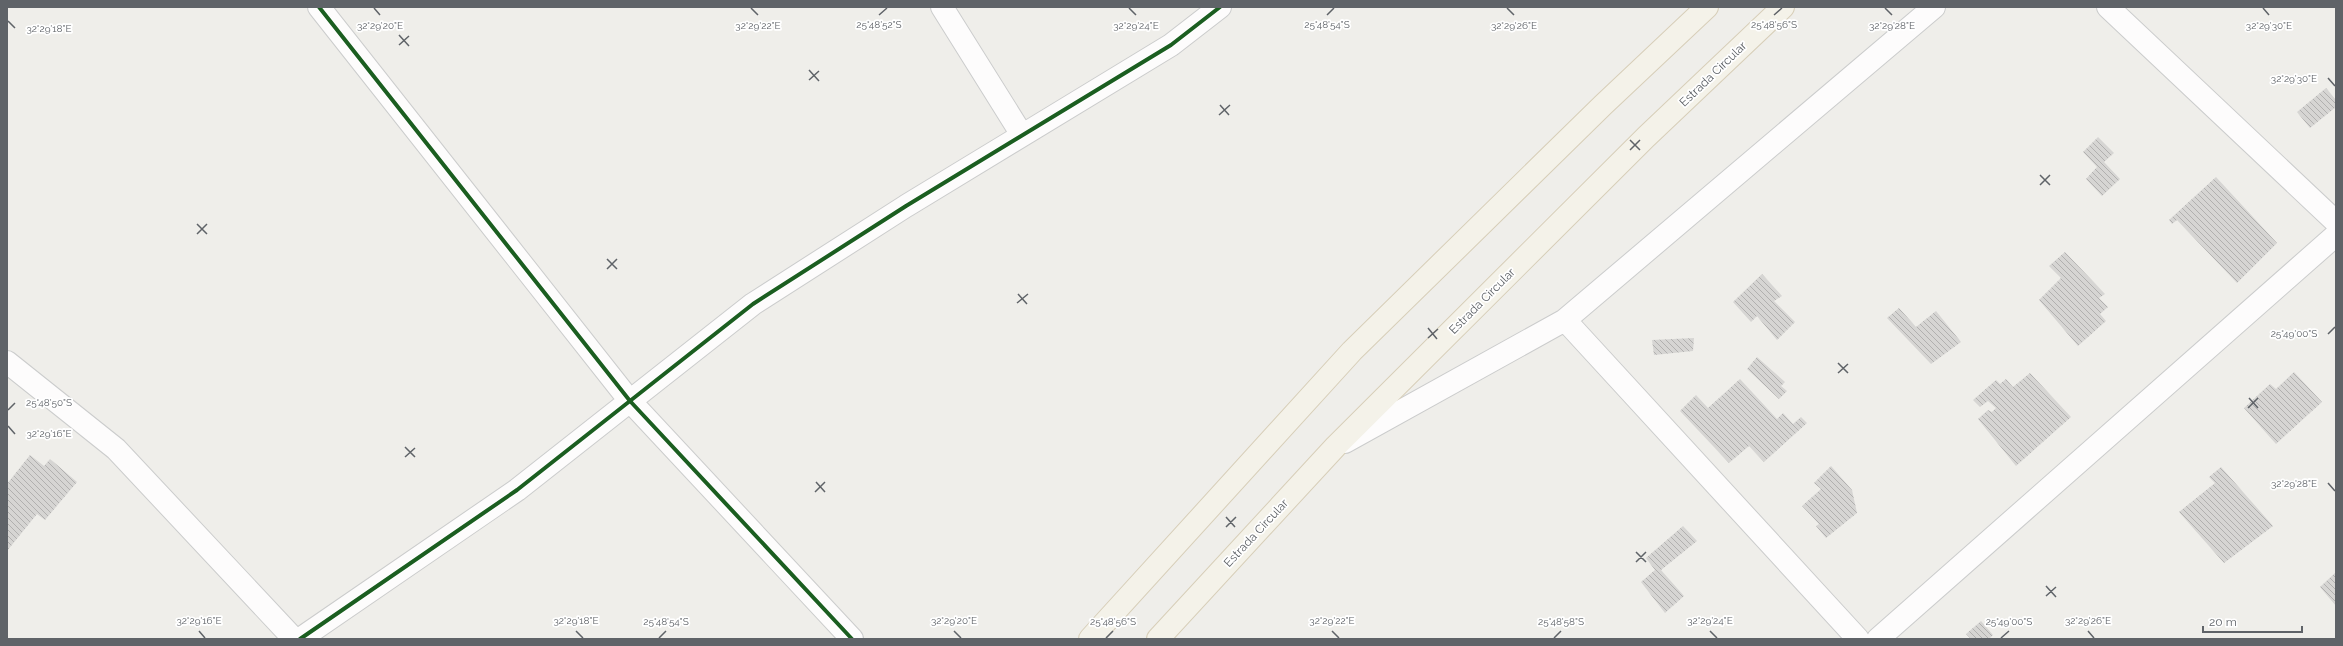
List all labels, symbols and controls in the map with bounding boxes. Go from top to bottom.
text: 25°48'52"S [856,19,902,30]
text: 25°48'54"S [1304,19,1350,30]
text: 25°48'56"S [1751,19,1797,30]
text: 32°29'20"E [357,20,403,31]
text: 32°29'22"E [735,20,781,31]
text: 32°29'24"E [1113,20,1159,31]
text: 32°29'26"E [1491,20,1537,31]
text: 32°29'28"E [1869,20,1915,31]
text: 32°29'30"E [2246,20,2292,31]
text: 32°29'18"E [26,23,72,34]
street label: Estrada Circular [1677,38,1750,109]
text: 32°29'30"E [2271,73,2317,84]
street label: Estrada Circular [1446,265,1518,337]
text: 25°49'00"S [2271,328,2317,339]
text: 25°48'50"S [26,397,72,408]
text: 32°29'16"E [26,428,72,439]
text: 32°29'28"E [2271,478,2317,489]
street label: Estrada Circular [1221,496,1291,570]
scale bar [2203,608,2302,634]
text: 32°29'16"E [176,615,222,626]
text: 32°29'18"E [553,615,599,626]
text: 32°29'20"E [931,615,977,626]
text: 32°29'22"E [1309,615,1355,626]
text: 32°29'24"E [1687,615,1733,626]
text: 32°29'26"E [2065,615,2111,626]
text: 20 m [2209,615,2237,629]
text: 25°48'54"S [643,616,689,627]
text: 25°48'56"S [1090,616,1136,627]
text: 25°48'58"S [1538,616,1584,627]
text: 25°49'00"S [1986,616,2032,627]

